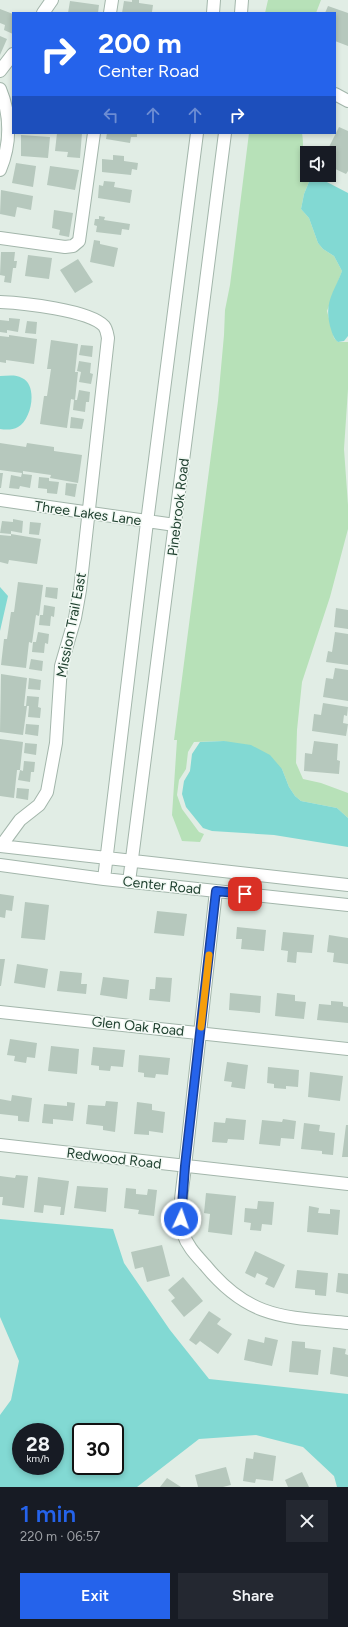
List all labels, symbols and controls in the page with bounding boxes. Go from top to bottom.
text: 200 m [98,26,182,60]
icon: right [32,28,84,80]
text: Center Road [98,60,199,82]
icon: left [100,104,122,126]
icon: ahead [142,104,164,126]
icon: ahead [184,104,206,126]
icon: right [226,104,248,126]
map controls [300,146,336,182]
button: sound [300,146,336,182]
street label: Pinebrook Road [164,457,193,557]
street label: Three Lakes Lane [33,498,143,529]
street label: Mission Trail East [53,571,90,679]
street label: Center Road [122,873,202,898]
pin [228,877,262,911]
icon: arrive [234,883,256,905]
street label: Glen Oak Road [91,1013,185,1040]
street label: Redwood Road [65,1144,162,1173]
position arrow [160,1198,202,1240]
speed limit sign: 30 [72,1423,124,1475]
text: 28 [26,1432,50,1456]
text: km/h [27,1452,49,1465]
text: 1 min [20,1499,76,1528]
button: close [286,1500,328,1542]
text: 220 m · 06:57 [20,1529,100,1544]
button: Exit [20,1573,170,1619]
button: Share [178,1573,328,1619]

